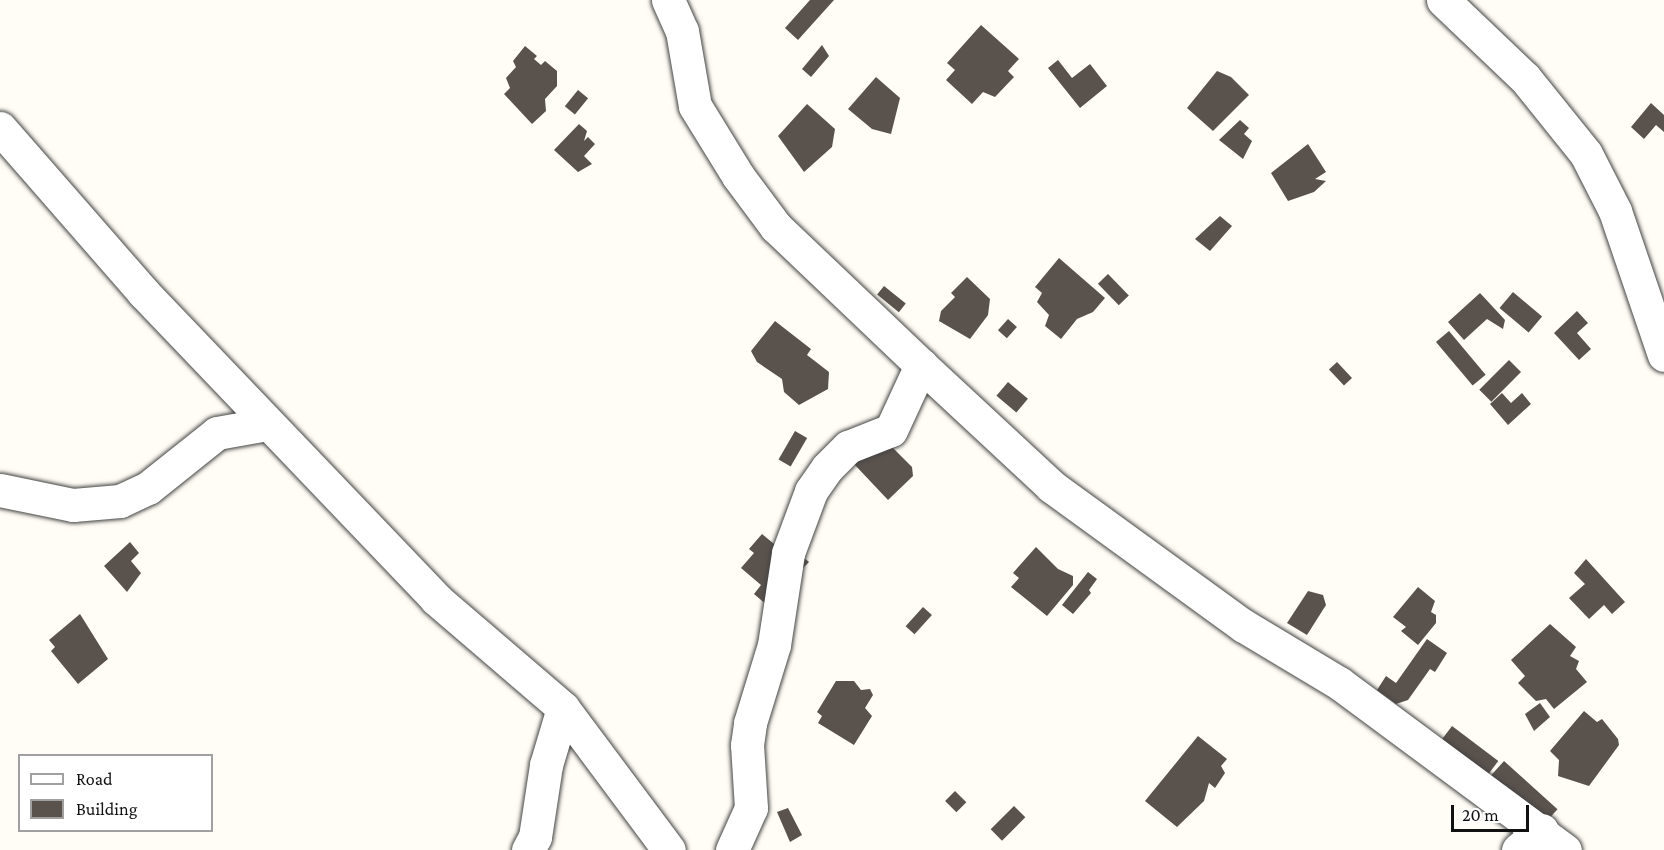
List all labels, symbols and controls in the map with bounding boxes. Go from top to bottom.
legend [18,754,213,832]
text: Road [76,769,113,789]
scale bar [1454,793,1532,831]
text: Building [76,799,137,819]
text: 20 m [1462,805,1499,825]

